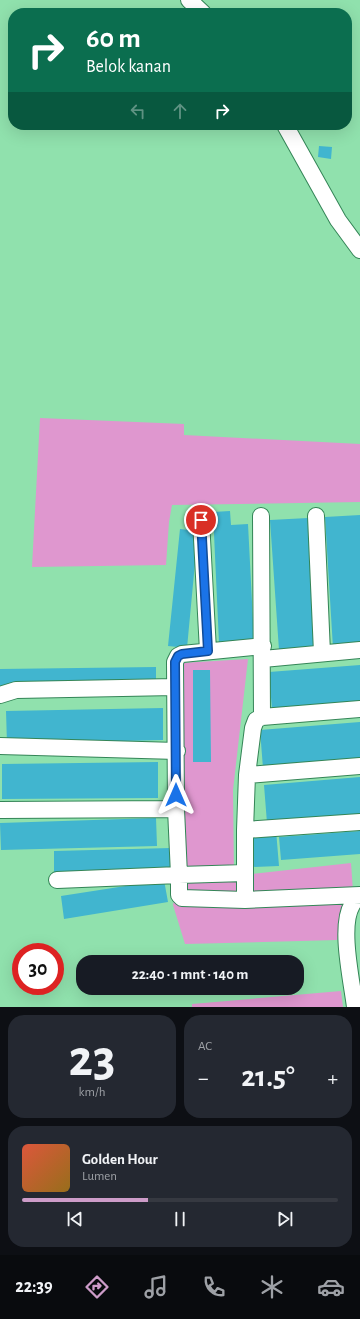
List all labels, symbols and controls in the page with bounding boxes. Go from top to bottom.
icon: right [20,24,72,76]
text: 60 m [86,25,141,53]
text: Belok kanan [86,58,171,76]
icon: left [127,100,149,122]
icon: ahead [169,100,191,122]
icon: right [211,100,233,122]
pin [184,503,218,537]
icon: arrive [190,509,212,531]
position arrow [155,774,197,816]
speed limit sign: 30 [12,943,64,995]
text: 22:40 · 1 mnt · 140 m [132,967,248,982]
text: 23 [69,1033,115,1085]
text: AC [198,1040,212,1053]
text: 21.5° [241,1062,295,1092]
text: − [198,1067,209,1089]
text: + [327,1067,338,1089]
text: km/h [79,1086,105,1099]
text: Golden Hour [82,1152,158,1167]
text: Lumen [82,1170,117,1183]
icon: previous [64,1208,86,1230]
icon: pause [169,1208,191,1230]
icon: next [274,1208,296,1230]
icon: directions [83,1273,111,1301]
icon: music [142,1273,170,1301]
icon: phone [200,1273,228,1301]
icon: climate [258,1273,286,1301]
icon: car [317,1273,345,1301]
text: 22:39 [15,1278,53,1296]

